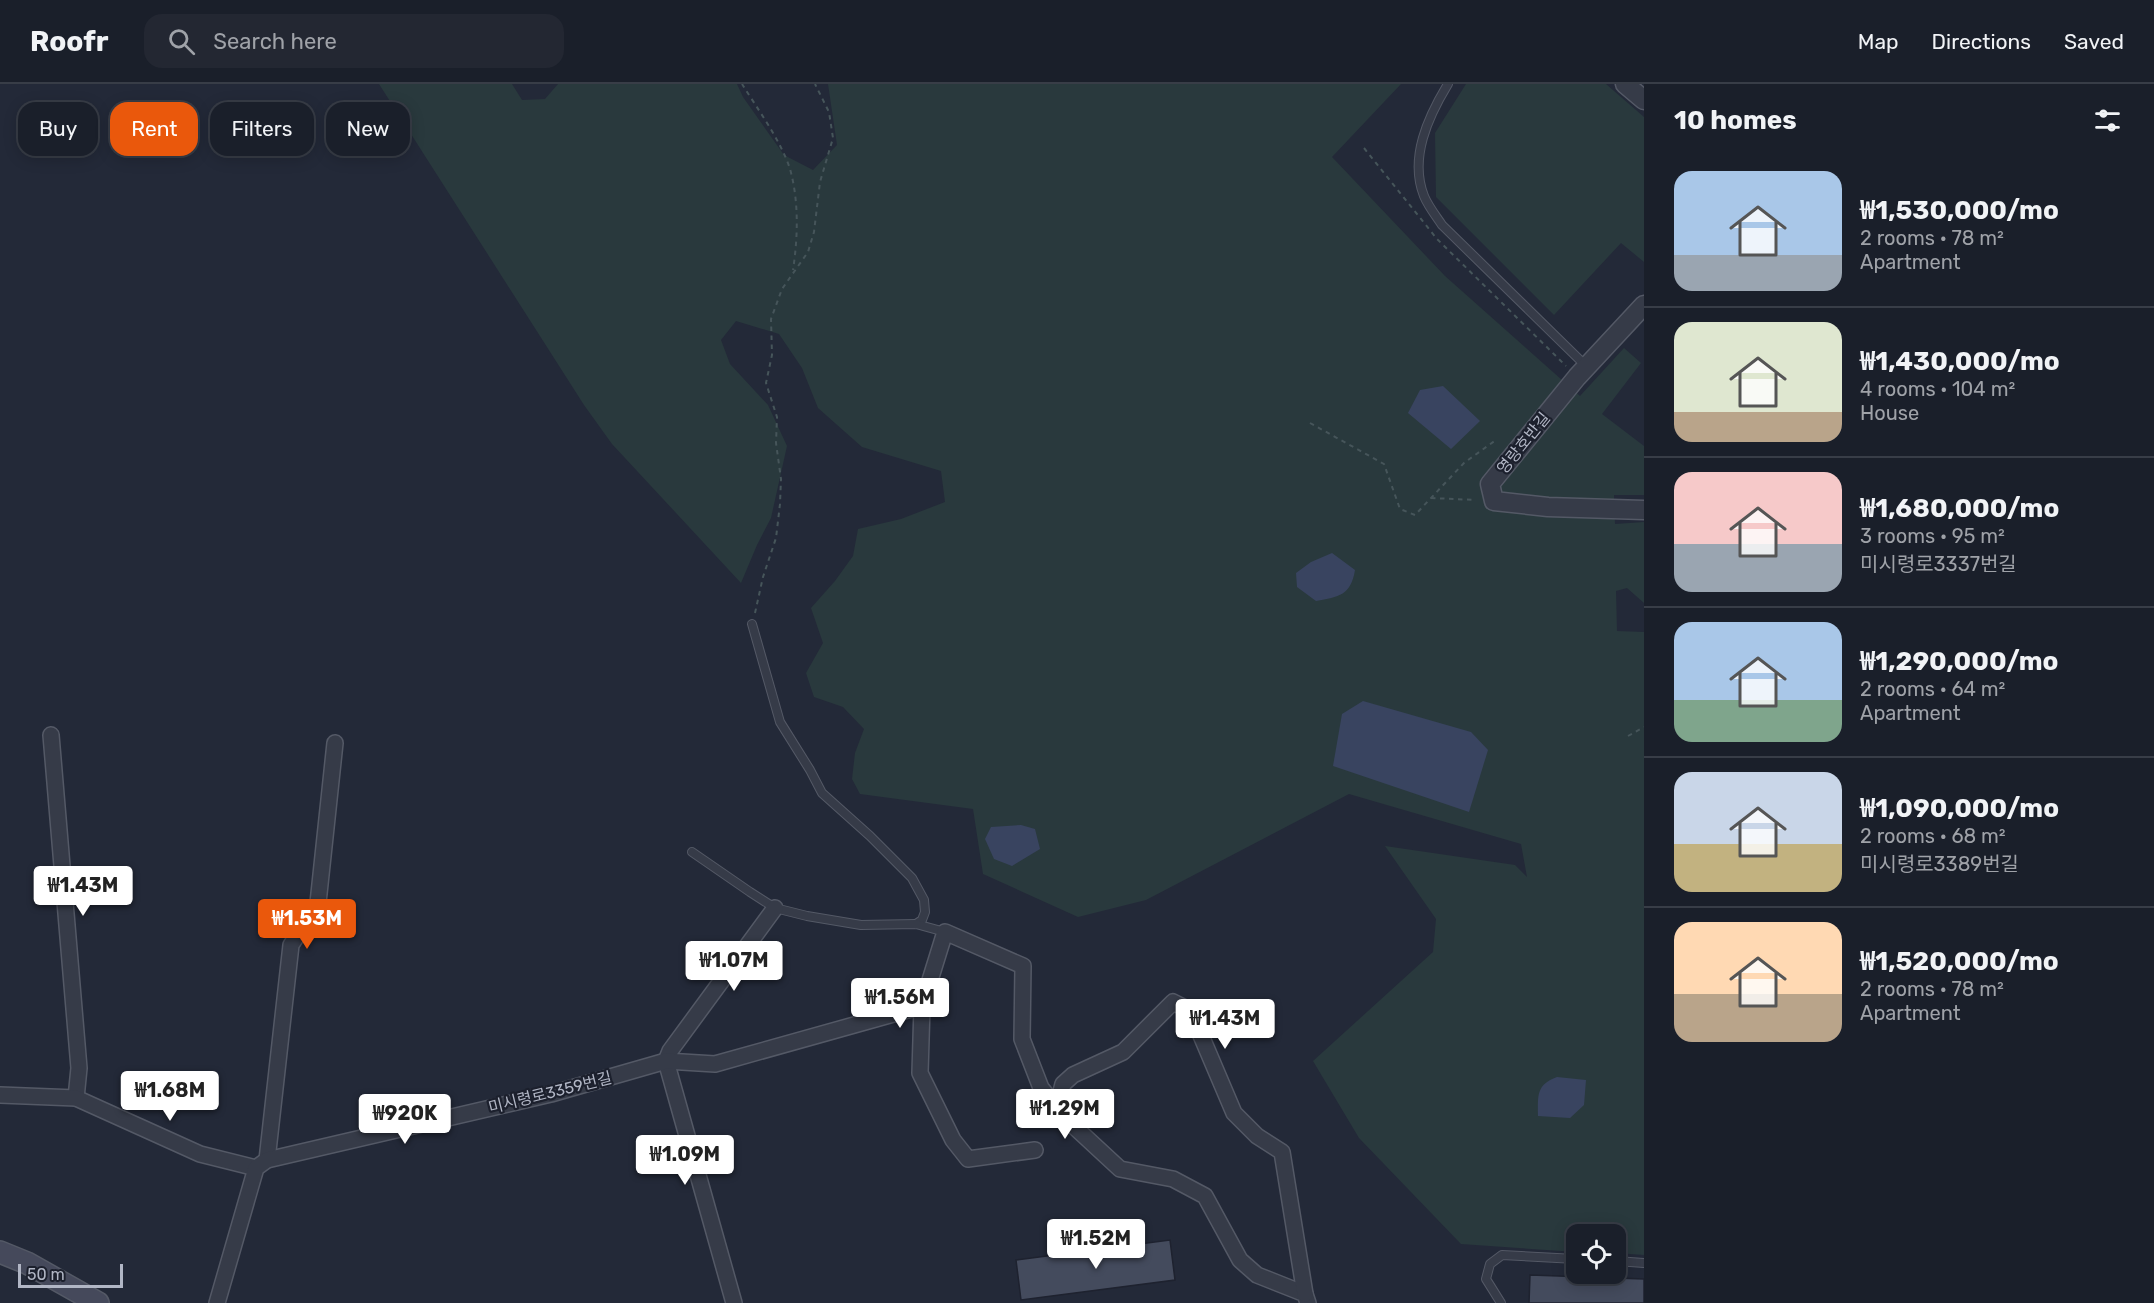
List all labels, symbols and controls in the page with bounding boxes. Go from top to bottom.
search box [144,14,564,68]
text: Roofr [30,25,108,58]
icon: search [165,25,198,58]
text: Search here [213,28,337,55]
text: Map [1858,29,1899,54]
text: Directions [1932,29,2031,54]
text: Saved [2064,29,2124,54]
chip: Buy [18,102,98,156]
chip: Rent [110,102,198,156]
chip: Filters [210,102,314,156]
chip: New [326,102,410,156]
icon: filters [2091,104,2124,137]
text: 10 homes [1674,105,1797,136]
icon: home [1722,195,1794,267]
text: ₩1,530,000/mo [1860,195,2059,226]
text: 2 rooms · 78 m² [1860,226,2004,250]
text: Apartment [1860,250,1961,274]
icon: home [1722,346,1794,418]
text: ₩1,430,000/mo [1860,346,2060,377]
text: 4 rooms · 104 m² [1860,377,2015,401]
text: House [1860,401,1919,425]
street label: 영랑호반길 [1493,409,1554,478]
text: ₩1,680,000/mo [1860,493,2059,524]
icon: home [1722,496,1794,568]
text: 3 rooms · 95 m² [1860,524,2005,548]
text: 미시령로3337번길 [1860,552,2017,576]
icon: home [1722,646,1794,718]
text: ₩1,290,000/mo [1860,646,2058,677]
text: 2 rooms · 64 m² [1860,677,2005,701]
text: Apartment [1860,701,1961,725]
text: ₩1,090,000/mo [1860,793,2059,824]
icon: home [1722,796,1794,868]
text: 2 rooms · 68 m² [1860,824,2006,848]
text: 미시령로3389번길 [1860,852,2019,876]
pin: ₩1.43M [34,866,132,917]
text: ₩1.43M [48,873,118,897]
pin: ₩1.53M [258,899,356,950]
text: ₩1.53M [272,906,342,930]
pin: ₩1.07M [685,941,783,992]
icon: home [1722,946,1794,1018]
text: ₩1,520,000/mo [1860,946,2059,977]
text: ₩1.07M [700,948,768,972]
text: 2 rooms · 78 m² [1860,977,2004,1001]
pin: ₩1.56M [851,978,949,1029]
text: ₩1.56M [865,985,935,1009]
pin: ₩1.43M [1176,999,1274,1050]
text: Apartment [1860,1001,1961,1025]
text: ₩1.43M [1190,1006,1260,1030]
street label: 미시령로3359번길 [486,1068,614,1117]
pin: ₩1.68M [121,1071,219,1122]
text: ₩1.68M [135,1078,205,1102]
pin: ₩1.29M [1016,1089,1114,1140]
pin: ₩920K [363,1094,447,1145]
text: ₩1.29M [1030,1096,1100,1120]
text: ₩920K [373,1101,437,1125]
pin: ₩1.09M [636,1135,734,1186]
text: ₩1.09M [650,1142,720,1166]
pin: ₩1.52M [1047,1219,1145,1270]
map controls [1566,1224,1626,1284]
button: locate [1566,1224,1626,1284]
text: ₩1.52M [1061,1226,1131,1250]
scale bar [18,1261,123,1288]
text: 50 m [27,1265,65,1284]

